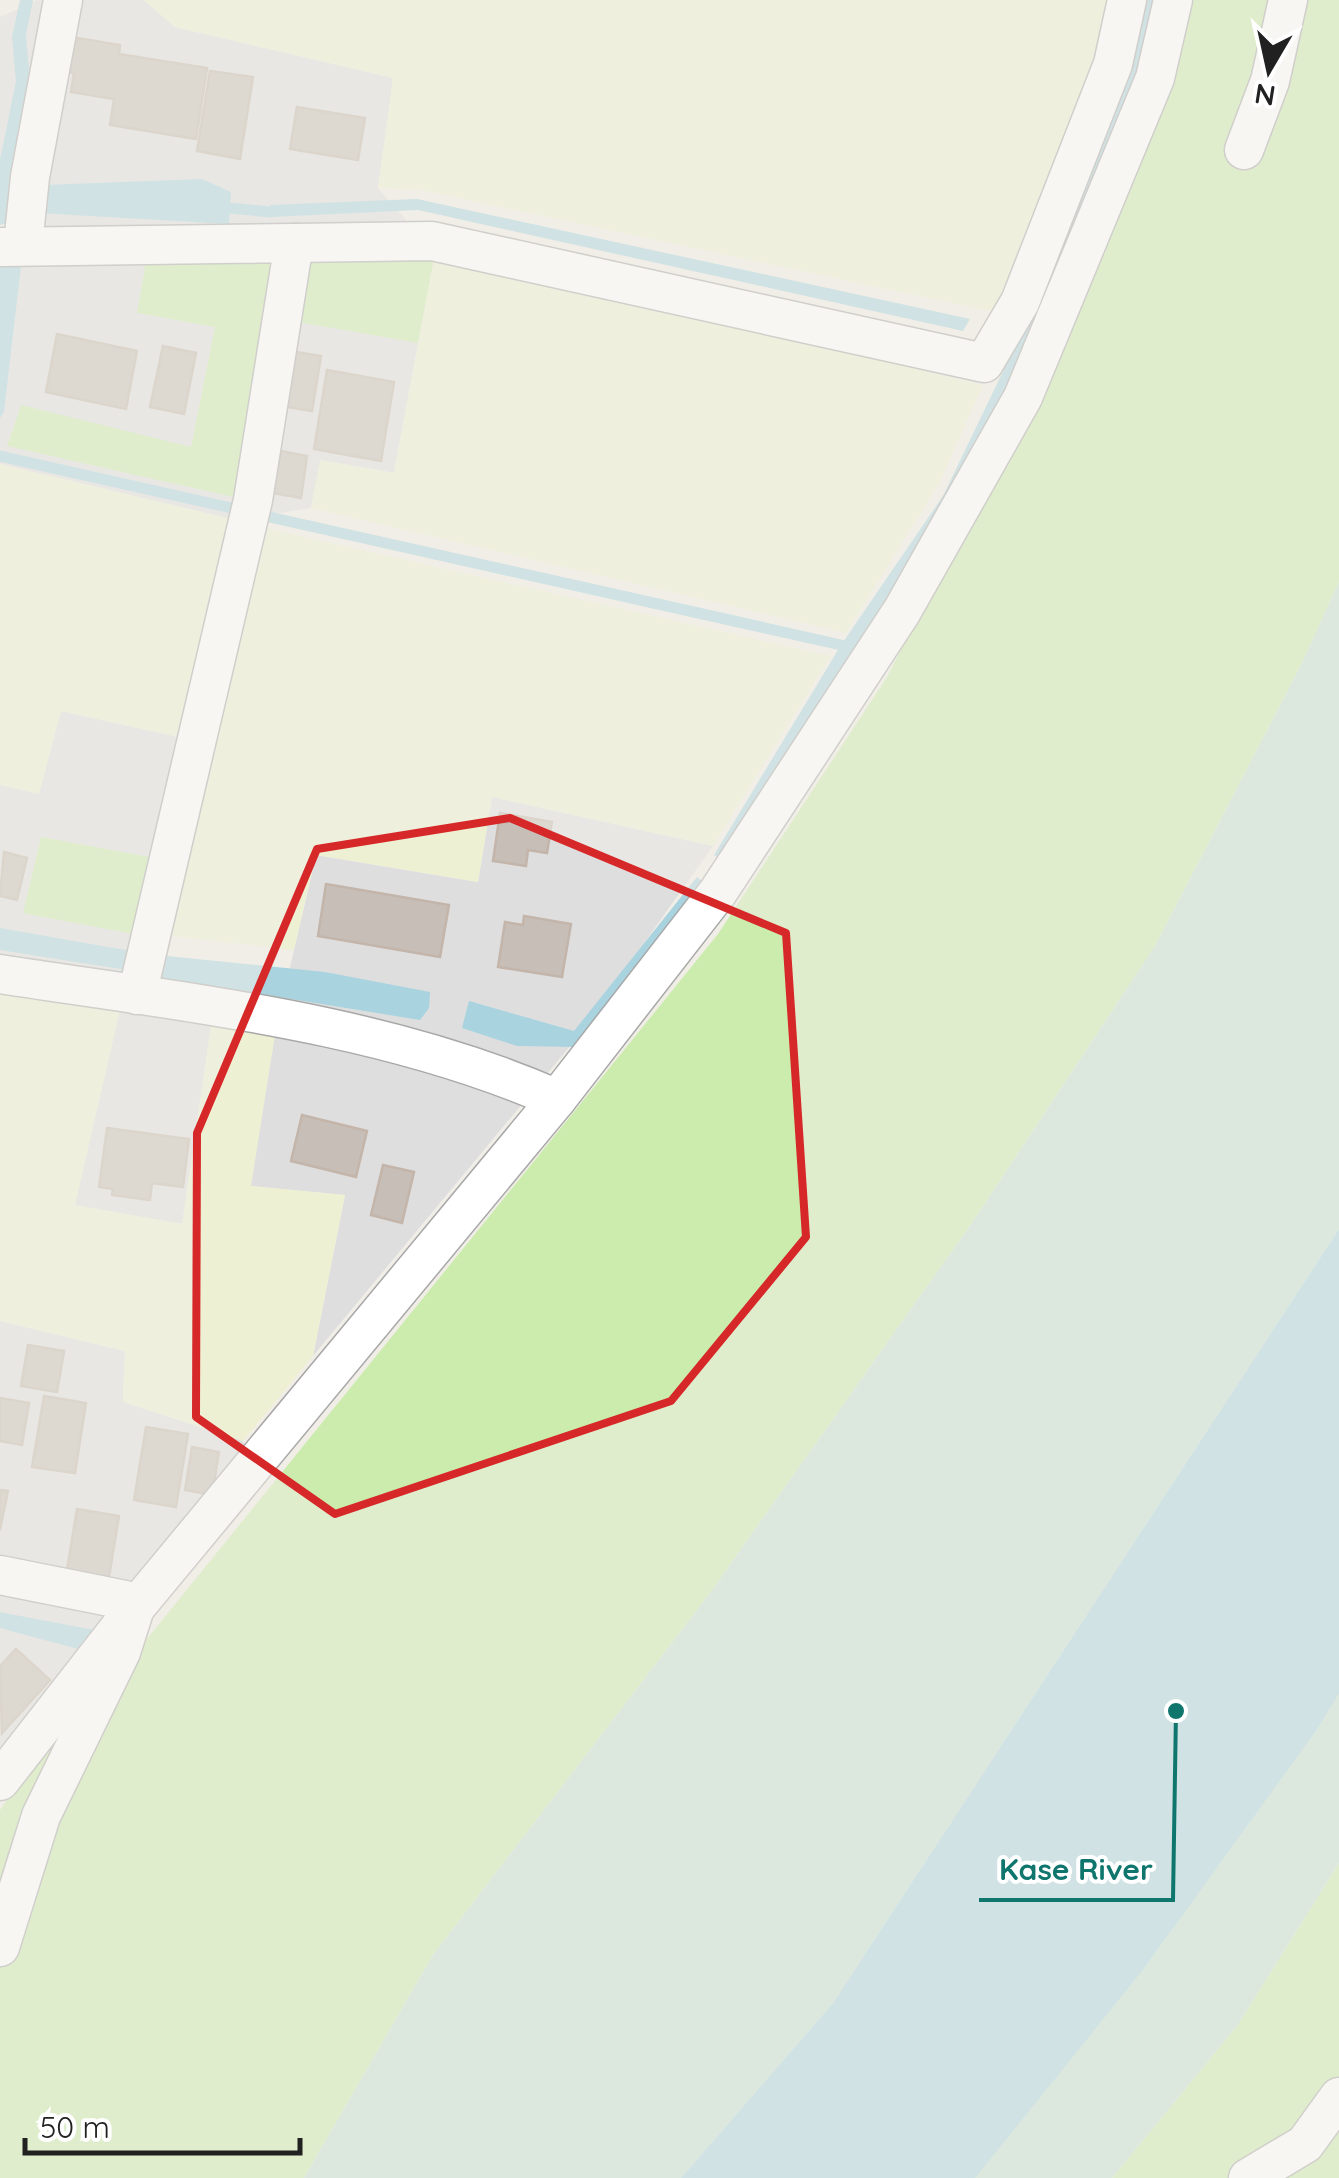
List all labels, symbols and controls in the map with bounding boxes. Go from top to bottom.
north arrow [1219,20,1319,120]
text: N [1252,76,1278,114]
callout: Kase River [979,1840,1173,1900]
text: Kase River [999,1850,1153,1888]
scale bar [25,2093,300,2155]
text: 50 m [40,2108,110,2146]

